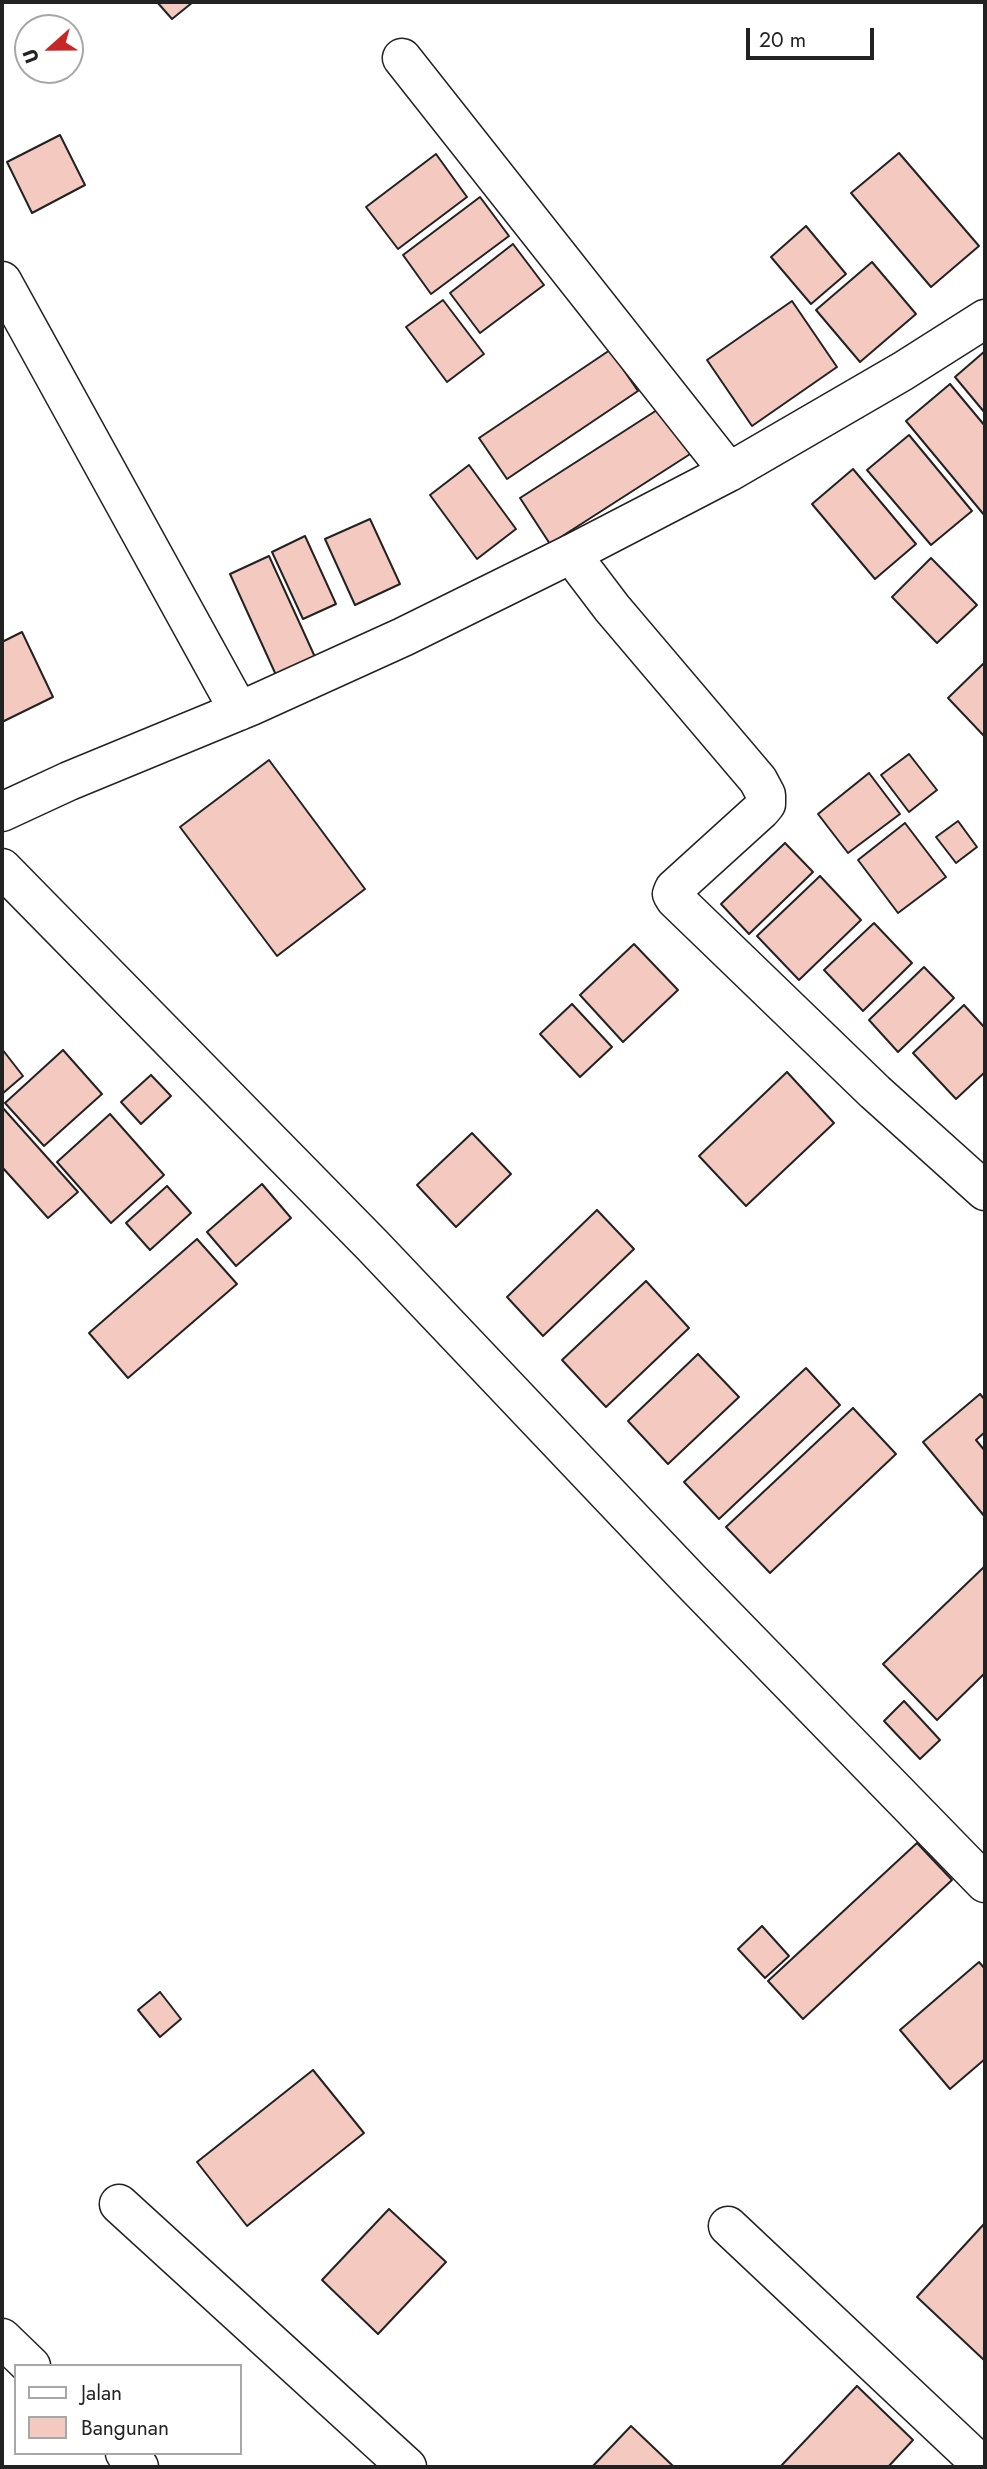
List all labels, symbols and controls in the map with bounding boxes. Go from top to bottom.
north arrow [14,14,84,84]
scale bar [749,14,877,58]
text: 20 m [759,25,806,55]
text: U [16,45,46,67]
legend [14,2364,242,2455]
text: Jalan [81,2378,122,2408]
text: Bangunan [81,2413,169,2443]

